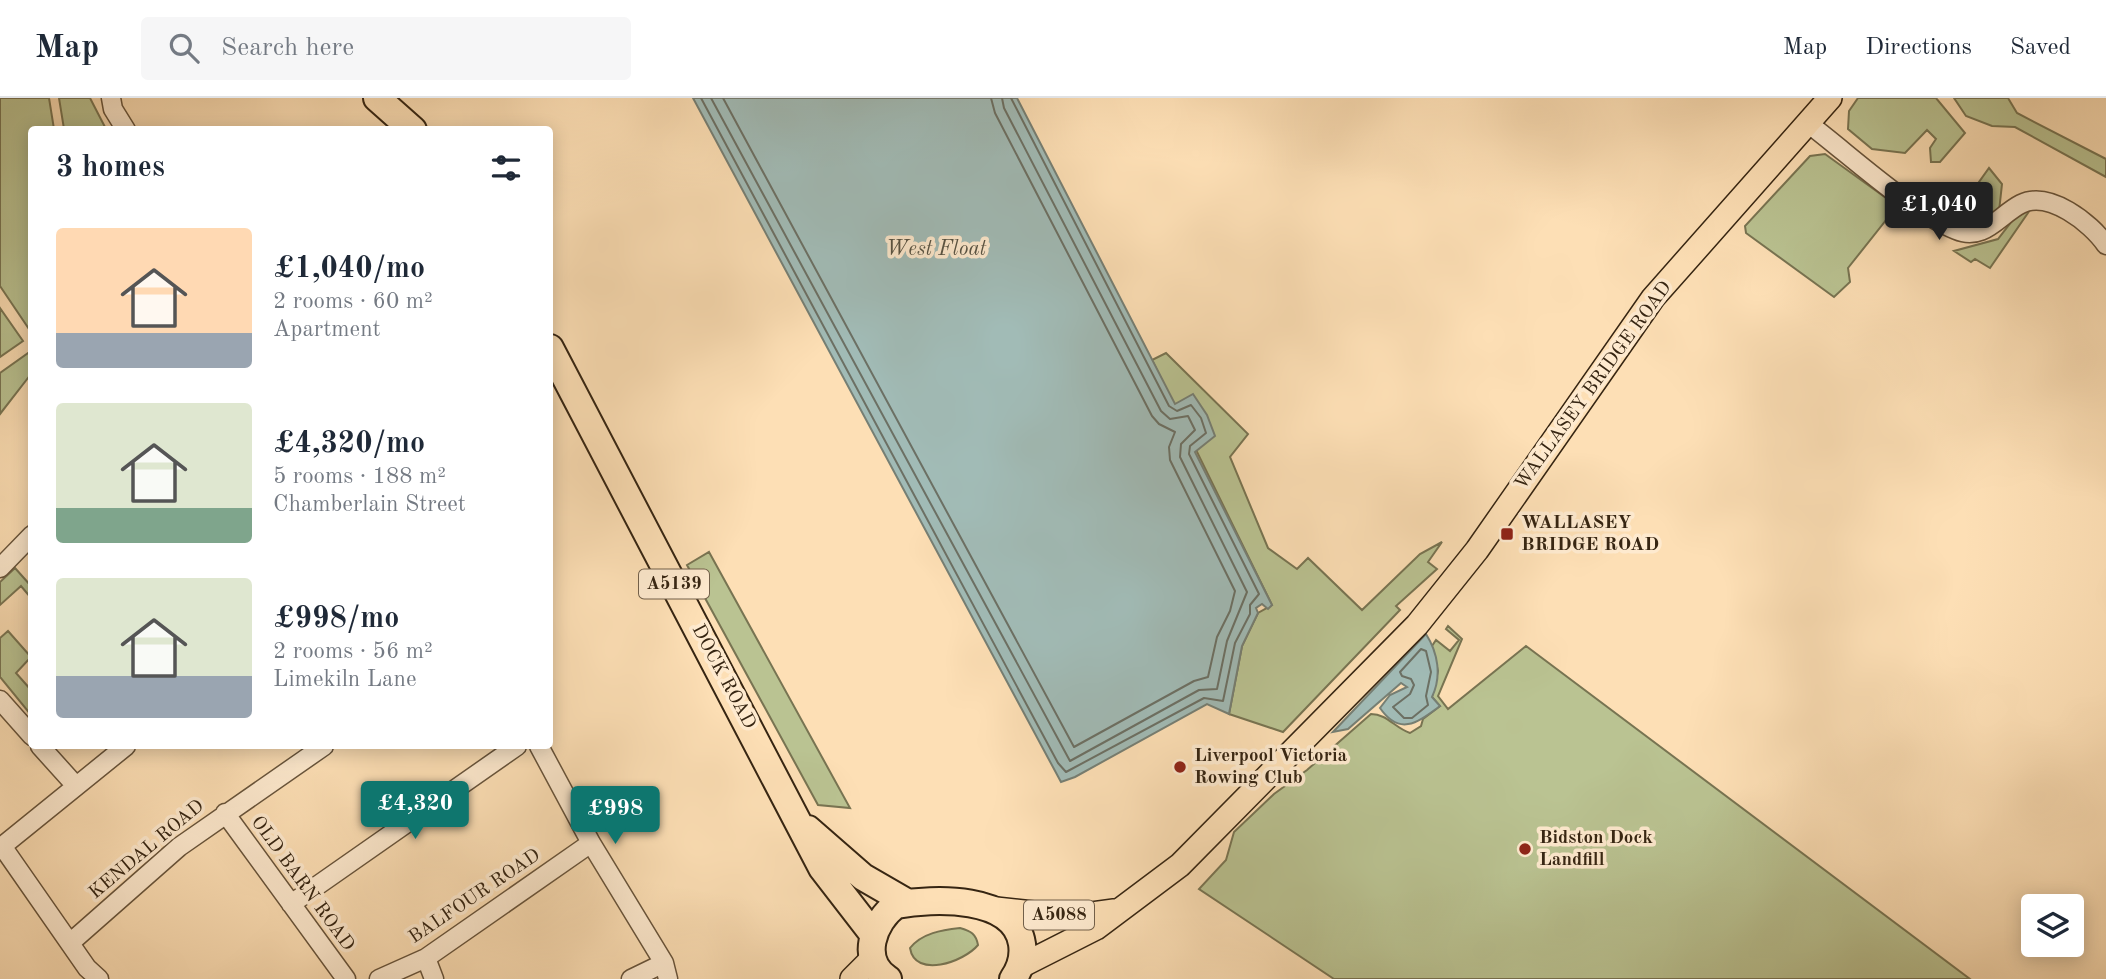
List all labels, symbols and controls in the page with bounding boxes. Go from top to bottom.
search box [141,17,631,80]
icon: search [165,29,203,67]
text: Map [35,32,99,65]
text: Search here [221,35,354,61]
text: Map [1783,36,1827,60]
text: Directions [1865,36,1972,60]
text: Saved [2010,36,2071,60]
icon: filters [487,149,525,187]
text: 3 homes [56,153,165,183]
pin: £1,040 [1882,183,1996,242]
text: £1,040 [1901,193,1977,216]
water label: West Float [886,239,987,260]
text: £1,040/mo [273,254,425,284]
icon: home [112,256,196,340]
street label: WALLASEY BRIDGE ROAD [1512,278,1676,494]
text: 2 rooms · 60 m² [273,290,433,313]
text: Apartment [273,318,381,341]
text: £4,320/mo [273,429,425,459]
icon: home [112,431,196,515]
text: 5 rooms · 188 m² [273,465,446,488]
text: Chamberlain Street [273,493,466,516]
place label: WALLASEY BRIDGE ROAD [1521,514,1659,555]
marker: WALLASEY BRIDGE ROAD [1499,526,1515,542]
road number: A5139 [639,570,709,598]
text: £998/mo [273,604,399,634]
icon: home [112,606,196,690]
street label: DOCK ROAD [687,621,759,733]
text: 2 rooms · 56 m² [273,640,433,663]
text: Limekiln Lane [273,668,416,691]
place label: Liverpool Victoria Rowing Club [1194,747,1348,788]
marker: Liverpool Victoria Rowing Club [1172,759,1188,775]
pin: £4,320 [358,782,472,841]
pin: £998 [574,786,656,846]
text: £4,320 [377,792,453,815]
street label: KENDAL ROAD [86,797,208,903]
text: £998 [587,797,643,820]
street label: OLD BARN ROAD [247,813,357,955]
place label: Bidston Dock Landfill [1539,829,1653,870]
marker: Bidston Dock Landfill [1517,841,1533,857]
street label: BALFOUR ROAD [406,846,544,948]
map controls [2021,894,2084,957]
button: layers [2021,894,2084,957]
road number: A5088 [1024,900,1094,930]

